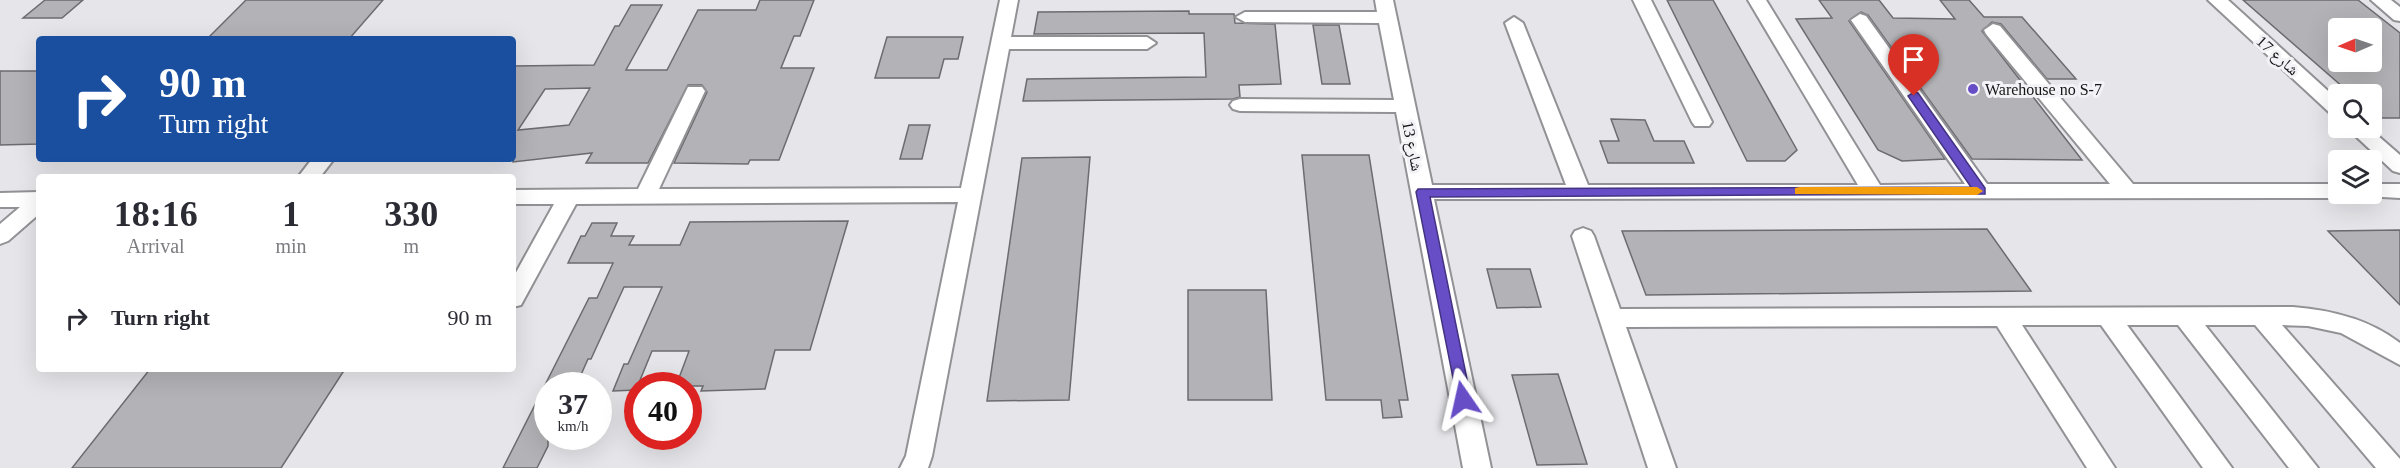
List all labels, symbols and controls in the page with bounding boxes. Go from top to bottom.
north arrow [2328,18,2382,72]
map controls [2328,18,2382,204]
street label: شارع 17 [2252,32,2302,80]
pin [1888,34,1939,96]
icon: arrive [1897,43,1930,76]
icon: right [60,60,138,138]
text: 90 m [159,60,247,106]
place label: Warehouse no S-7 [1985,81,2102,98]
marker: Warehouse no S-7 [1966,82,1980,96]
button: search [2328,84,2382,138]
text: Turn right [159,109,268,139]
street label: شارع 13 [1397,120,1426,173]
button: layers [2328,150,2382,204]
text: 18:16 [114,194,198,234]
text: 1 [282,194,300,234]
text: 330 [384,194,438,234]
text: Arrival [127,235,185,257]
text: min [275,235,307,257]
text: m [404,235,419,257]
icon: right [60,302,93,335]
text: Turn right [111,305,210,330]
text: 90 m [447,305,492,330]
position arrow [1431,367,1495,431]
speed limit sign: 40 [624,372,702,450]
text: 37 [558,387,588,420]
text: km/h [558,418,588,434]

